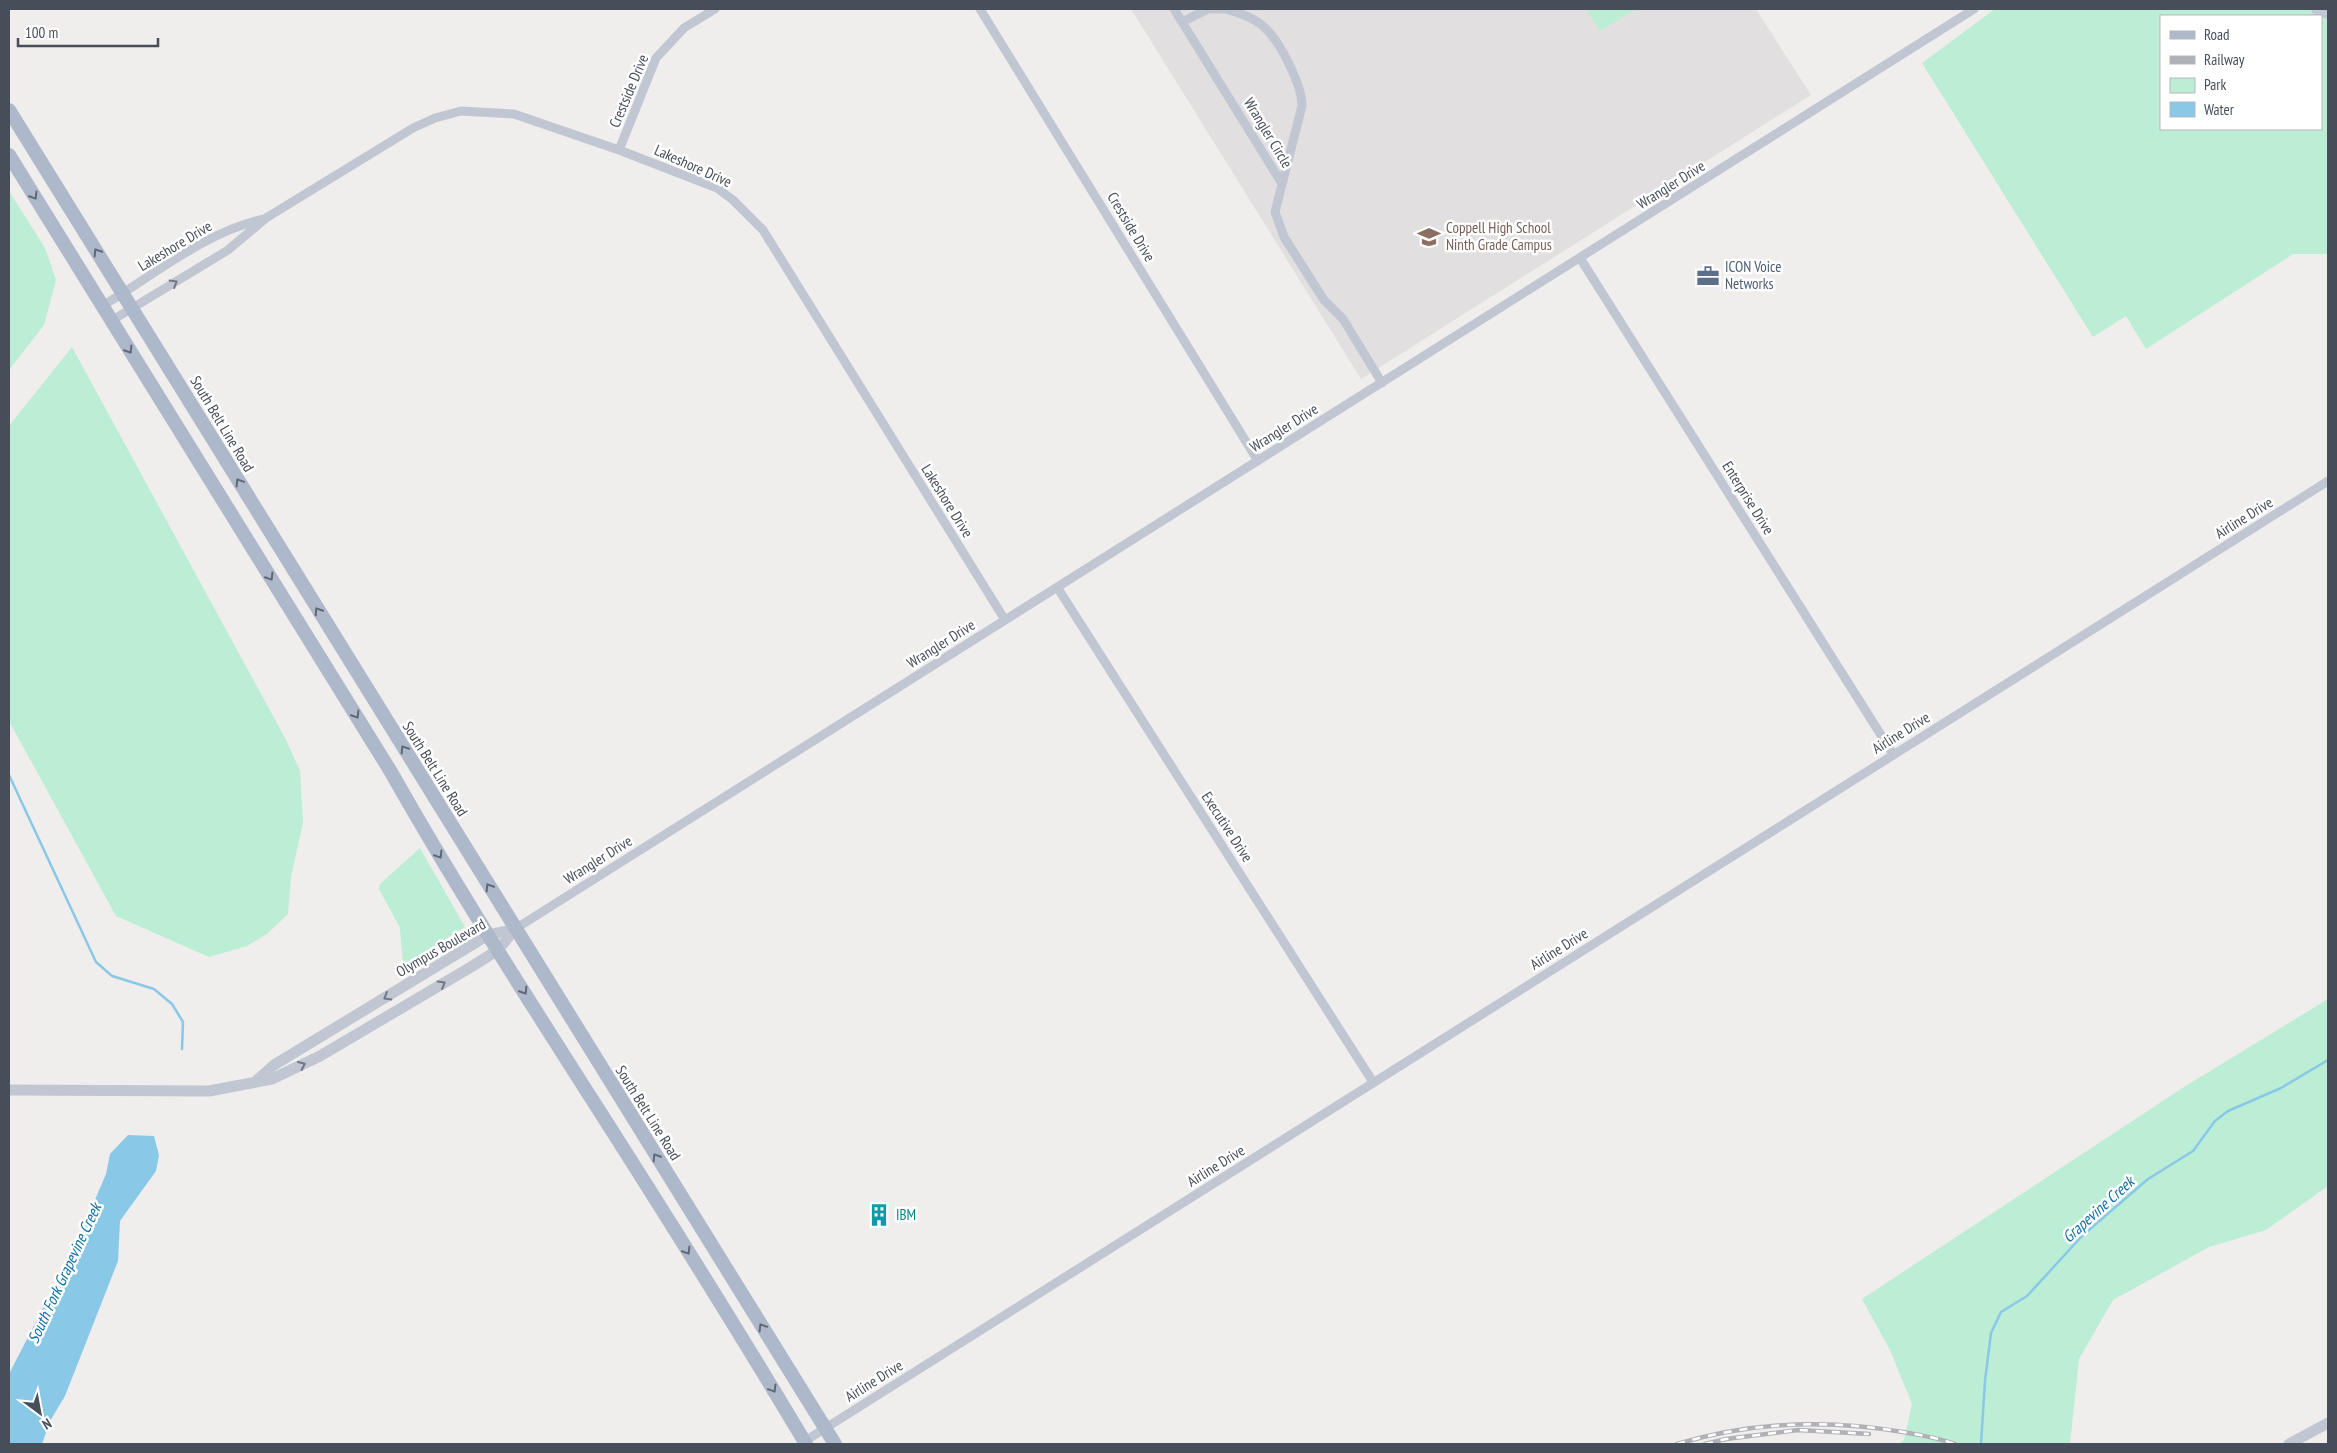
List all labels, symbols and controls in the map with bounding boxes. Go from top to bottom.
scale bar [18,15,158,47]
legend [2160,15,2322,130]
text: 100 m [25,23,58,42]
text: Road [2204,25,2230,44]
text: Railway [2204,50,2245,69]
street label: Crestside Drive [605,51,652,130]
text: Park [2204,75,2226,94]
street label: Wrangler Circle [1240,94,1297,171]
text: Water [2204,100,2235,119]
street label: Lakeshore Drive [652,140,735,191]
street label: Wrangler Drive [1633,156,1708,213]
street label: Crestside Drive [1103,189,1160,265]
one-way arrow [28,191,38,200]
street label: Lakeshore Drive [134,216,215,275]
place label: Coppell High School Ninth Grade Campus [1446,218,1552,254]
school or university icon: Coppell High School Ninth Grade Campus [1416,224,1442,250]
one-way arrow [94,248,104,257]
place label: ICON Voice Networks [1725,257,1781,293]
office icon: ICON Voice Networks [1695,263,1721,289]
one-way arrow [169,279,178,289]
one-way arrow [122,344,132,353]
street label: South Belt Line Road [186,372,258,475]
street label: Wrangler Drive [1246,399,1321,456]
street label: Enterprise Drive [1718,458,1778,538]
street label: Lakeshore Drive [917,461,977,541]
one-way arrow [235,479,245,488]
street label: Airline Drive [2211,492,2276,543]
one-way arrow [264,572,273,581]
one-way arrow [315,607,325,616]
street label: Wrangler Drive [903,615,978,672]
street label: Airline Drive [1868,707,1933,758]
one-way arrow [350,710,359,719]
street label: South Belt Line Road [399,718,472,820]
one-way arrow [400,745,410,754]
street label: Executive Drive [1198,788,1257,865]
street label: Wrangler Drive [560,831,635,888]
one-way arrow [432,850,442,859]
one-way arrow [486,883,496,892]
street label: Olympus Boulevard [393,914,489,981]
street label: Airline Drive [1526,923,1591,974]
one-way arrow [437,980,446,990]
one-way arrow [517,986,527,995]
one-way arrow [383,991,392,1001]
one-way arrow [296,1062,305,1072]
street label: South Belt Line Road [612,1062,685,1164]
street label: Airline Drive [1183,1140,1248,1191]
one-way arrow [652,1153,662,1162]
water label: Grapevine Creek [2058,1170,2139,1246]
water label: South Fork Grapevine Creek [23,1198,106,1346]
building icon: IBM [866,1202,892,1228]
place label: IBM [896,1205,916,1224]
one-way arrow [681,1245,691,1254]
one-way arrow [759,1324,769,1333]
street label: Airline Drive [841,1355,906,1406]
one-way arrow [766,1384,776,1393]
north arrow [15,1388,65,1438]
text: N [39,1414,55,1434]

